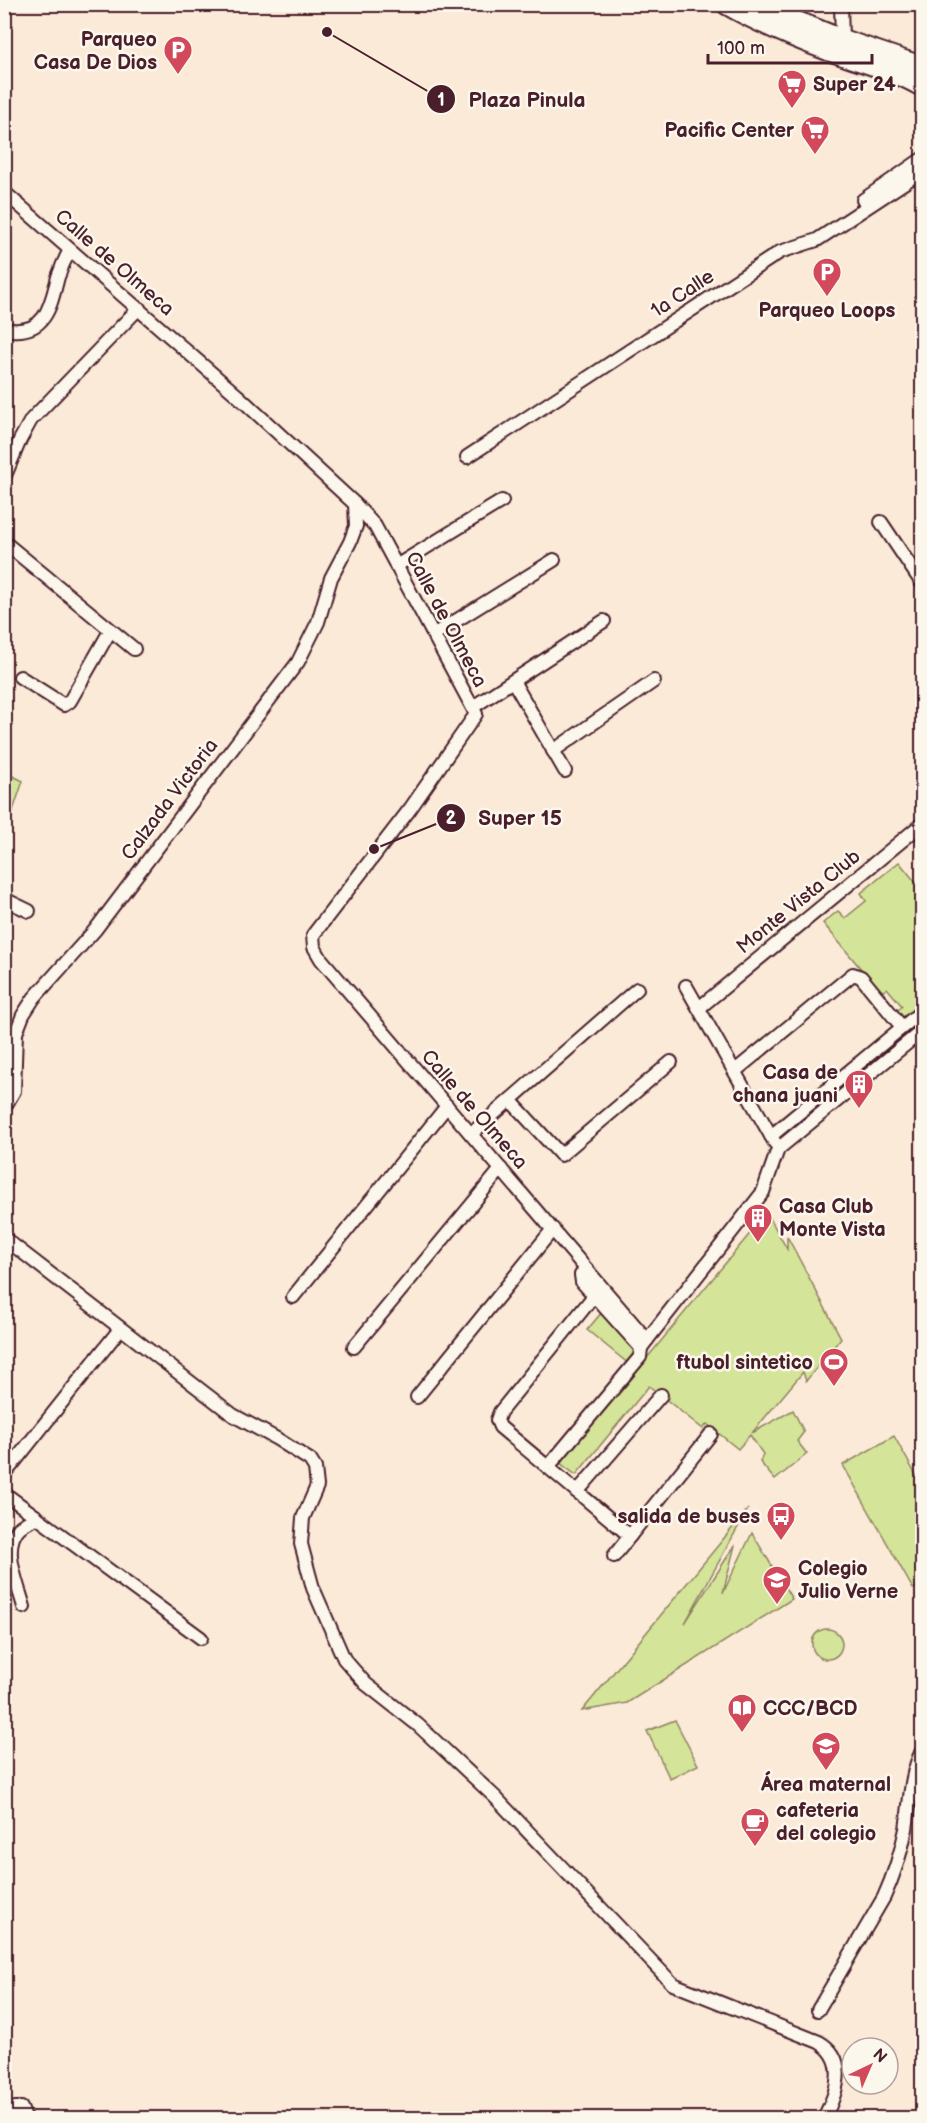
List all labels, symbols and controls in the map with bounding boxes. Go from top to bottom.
scale bar [708,27,872,65]
place label: Parqueo Casa De Dios [34,28,157,75]
parking icon: Parqueo Casa De Dios [162,34,194,76]
text: 100 m [717,38,765,59]
supermarket icon: Super 24 [776,68,808,110]
place label: Super 24 [813,73,896,97]
callout: Plaza Pinula [426,80,597,119]
text: Plaza Pinula [468,88,586,113]
text: 1 [437,90,445,111]
supermarket icon: Pacific Center [799,114,831,156]
place label: Pacific Center [665,119,795,143]
street label: Calle de Olmeca [50,204,179,321]
parking icon: Parqueo Loops [811,256,843,298]
street label: 1a Calle [646,264,719,323]
place label: Parqueo Loops [759,299,896,323]
street label: Calle de Olmeca [400,547,492,691]
street label: Calzada Victoria [116,734,223,865]
callout: Super 15 [436,798,573,837]
text: Super 15 [478,806,562,831]
text: 2 [446,808,457,829]
street label: Monte Vista Club [732,845,865,959]
street label: Calle de Olmeca [416,1045,533,1174]
place label: Casa de chana juani [733,1061,838,1108]
building icon: Casa de chana juani [843,1068,875,1110]
place label: Casa Club Monte Vista [779,1195,886,1242]
building icon: Casa Club Monte Vista [742,1202,774,1244]
sports icon: ftubol sintetico [818,1346,850,1388]
place label: ftubol sintetico [676,1351,813,1375]
bus stop icon: salida de buses [765,1500,797,1542]
place label: salida de buses [617,1505,760,1529]
place label: Colegio Julio Verne [798,1557,898,1604]
school or university icon: Colegio Julio Verne [761,1564,793,1606]
library icon: CCC/BCD [726,1692,758,1734]
place label: CCC/BCD [763,1697,857,1721]
school or university icon: Área maternal [810,1730,842,1772]
place label: Área maternal [760,1770,891,1797]
place label: cafeteria del colegio [776,1799,876,1846]
cafe icon: cafeteria del colegio [739,1806,771,1848]
north arrow [840,2036,900,2096]
text: N [868,2045,890,2067]

